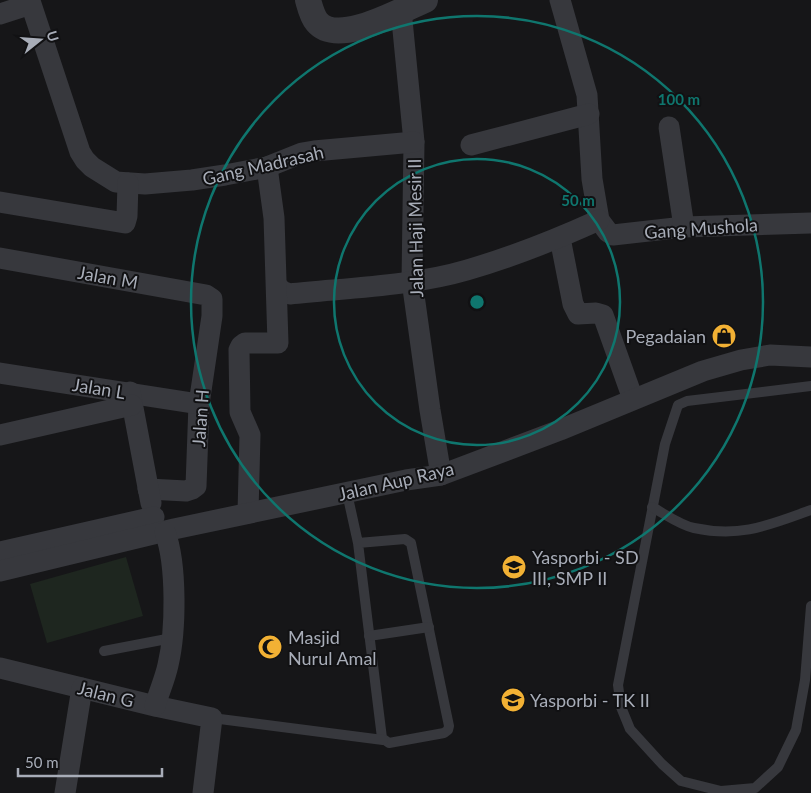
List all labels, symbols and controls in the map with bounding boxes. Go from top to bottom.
north arrow [15,15,65,65]
text: U [43,29,63,44]
text: 100 m [658,90,700,108]
street label: Gang Madrasah [200,140,326,190]
street label: Jalan Haji Mesir II [403,159,427,297]
text: 50 m [561,191,595,209]
street label: Gang Mushola [643,213,759,243]
street label: Jalan M [76,261,140,293]
centre of rings [468,293,486,311]
shop icon: Pegadaian [711,323,737,349]
place label: Pegadaian [626,325,706,347]
street label: Jalan L [71,373,127,403]
street label: Jalan H [187,388,213,448]
street label: Jalan Aup Raya [336,457,456,505]
place label: Yasporbi - SD III, SMP II [532,546,639,589]
school or university icon: Yasporbi - SD III, SMP II [501,554,527,580]
place label: Masjid Nurul Amal [288,626,377,669]
mosque icon: Masjid Nurul Amal [257,634,283,660]
street label: Jalan G [76,676,136,712]
school or university icon: Yasporbi - TK II [500,687,526,713]
place label: Yasporbi - TK II [530,689,650,711]
scale bar [18,746,161,778]
text: 50 m [25,753,59,771]

